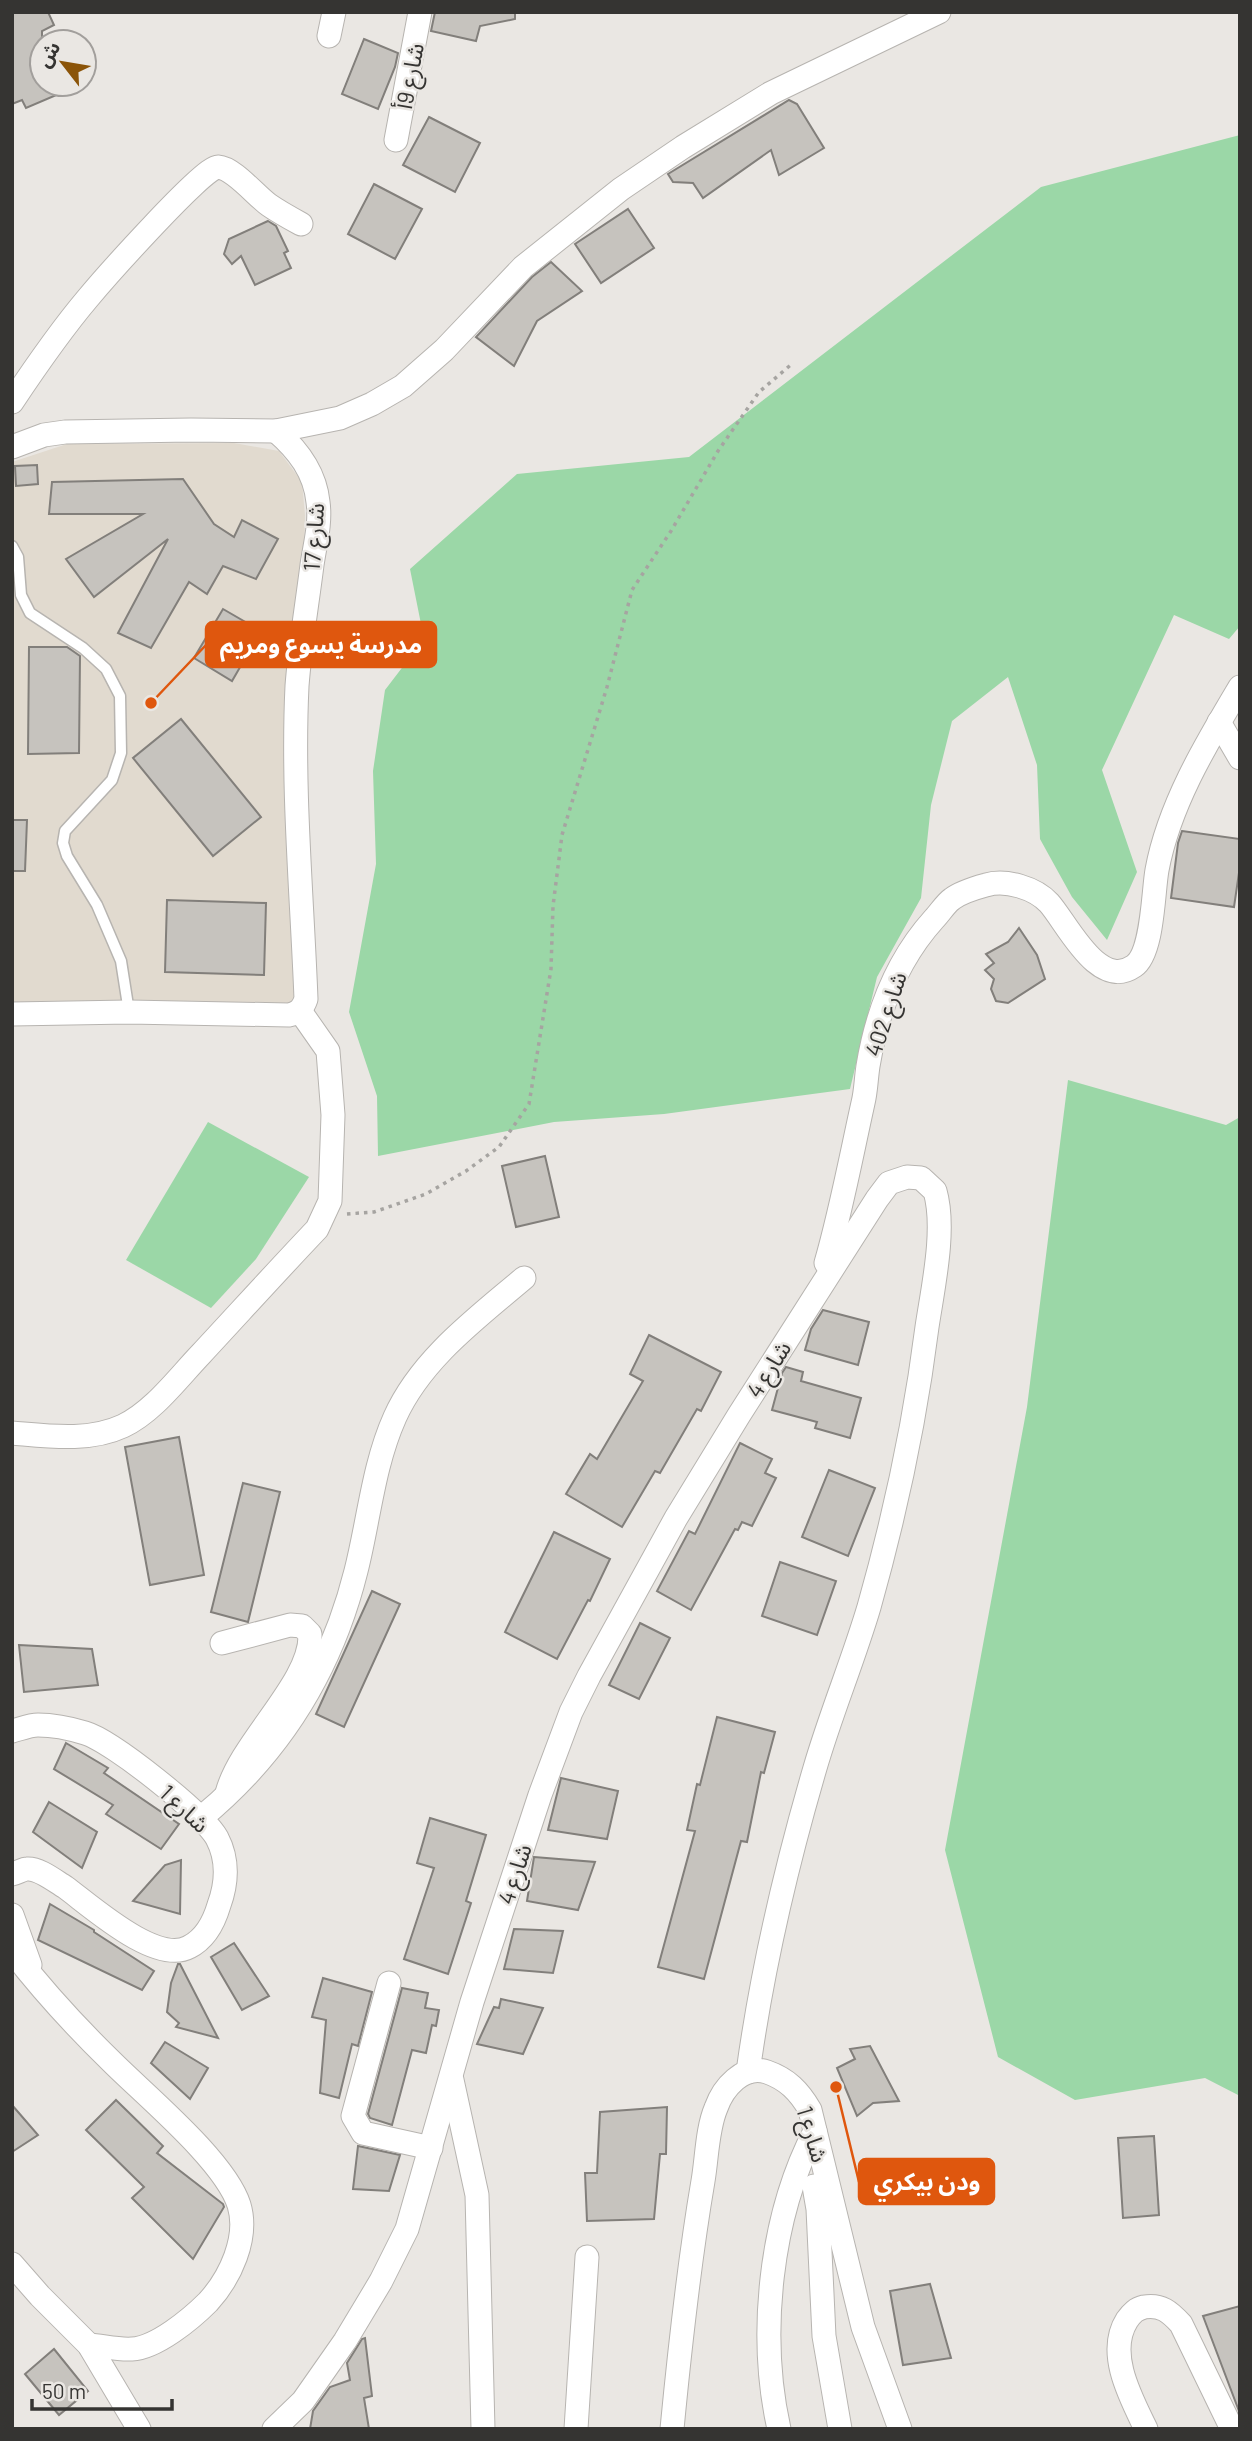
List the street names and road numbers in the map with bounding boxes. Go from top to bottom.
street label: شارع 9أ [389,41,433,113]
street label: شارع 17 [297,502,333,572]
street label: شارع 402 [858,968,916,1061]
street label: شارع 4 [740,1335,800,1405]
street label: شارع 1 [152,1778,216,1841]
street label: شارع 4 [491,1840,541,1909]
street label: شارع 1 [787,2102,835,2167]

